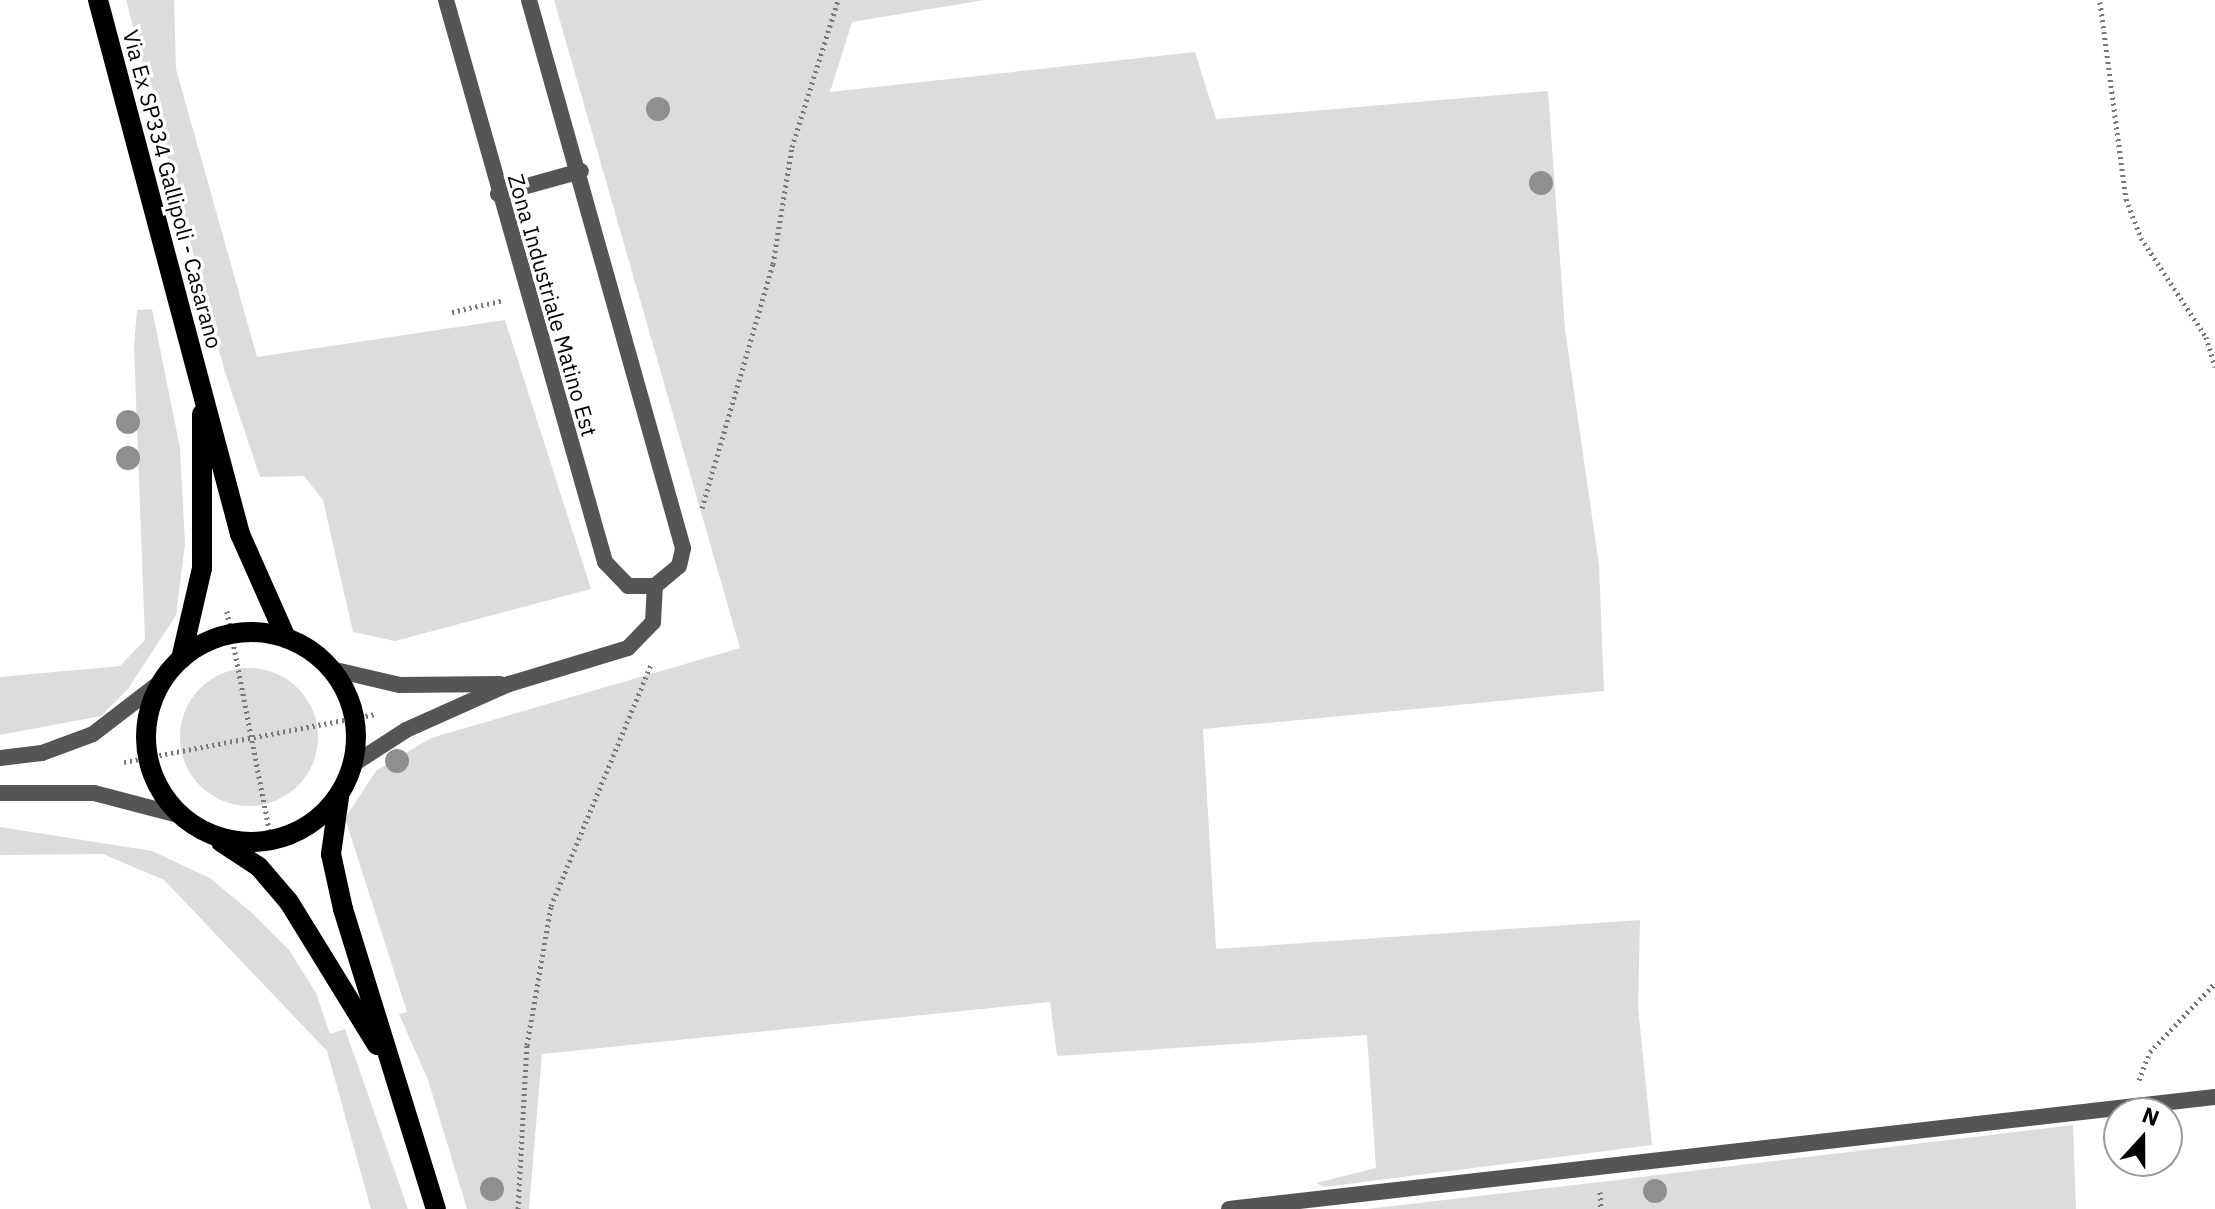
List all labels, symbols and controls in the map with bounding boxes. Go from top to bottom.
street label: Via Ex SP334 Gallipoli - Casarano [118,27,228,351]
street label: Zona Industriale Matino Est [503,171,603,439]
north arrow [2103,1097,2183,1177]
text: N [2138,1100,2164,1132]

